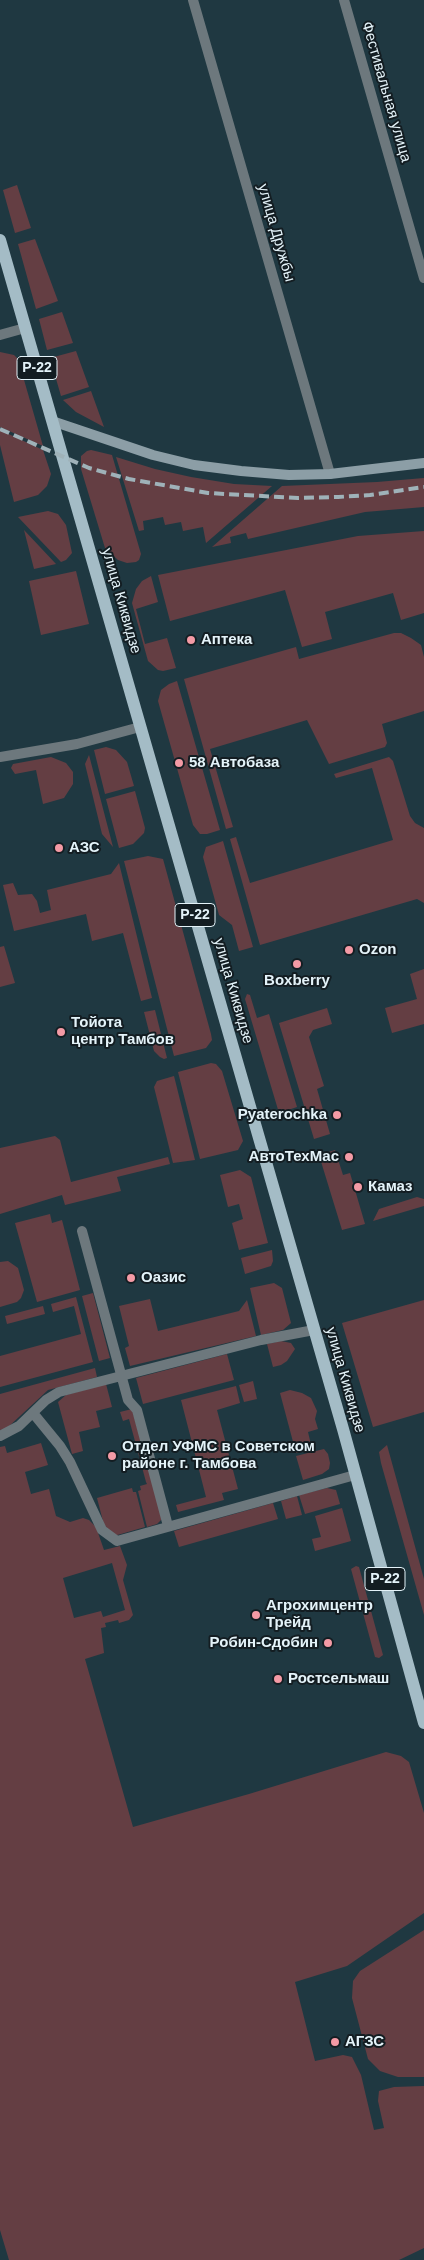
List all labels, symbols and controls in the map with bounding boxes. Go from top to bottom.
street label: Фестивальная улица [357,20,415,164]
street label: улица Дружбы [253,182,299,284]
road number: Р-22 [17,356,57,379]
street label: улица Киквидзе [97,546,145,656]
place label: Аптека [201,631,252,649]
marker: Аптека [185,634,197,646]
place label: 58 Автобаза [189,754,279,772]
marker: 58 Автобаза [173,757,185,769]
place label: АЗС [69,839,100,857]
marker: АЗС [53,842,65,854]
road number: Р-22 [175,904,215,926]
street label: улица Киквидзе [209,936,257,1046]
place label: Ozon [359,941,396,959]
marker: Ozon [343,944,355,956]
marker: Boxberry [291,958,303,970]
place label: Boxberry [264,972,330,990]
place label: Тойота центр Тамбов [71,1014,174,1049]
marker: Тойота центр Тамбов [55,1026,67,1038]
place label: Pyaterochka [238,1106,327,1124]
marker: Pyaterochka [331,1109,343,1121]
place label: АвтоТехМас [249,1148,339,1166]
marker: АвтоТехМас [343,1151,355,1163]
place label: Камаз [368,1178,413,1196]
marker: Камаз [352,1181,364,1193]
place label: Оазис [141,1269,186,1287]
marker: Оазис [125,1272,137,1284]
street label: улица Киквидзе [321,1325,369,1435]
place label: Отдел УФМС в Советском районе г. Тамбова [122,1438,315,1473]
marker: Отдел УФМС в Советском районе г. Тамбова [106,1450,118,1462]
road number: Р-22 [365,1568,405,1590]
place label: Агрохимцентр Трейд [266,1597,373,1632]
marker: Агрохимцентр Трейд [250,1609,262,1621]
place label: Робин-Сдобин [210,1634,318,1652]
marker: Робин-Сдобин [322,1637,334,1649]
place label: Ростсельмаш [288,1670,389,1688]
marker: Ростсельмаш [272,1673,284,1685]
place label: АГЗС [345,2033,384,2051]
marker: АГЗС [329,2036,341,2048]

